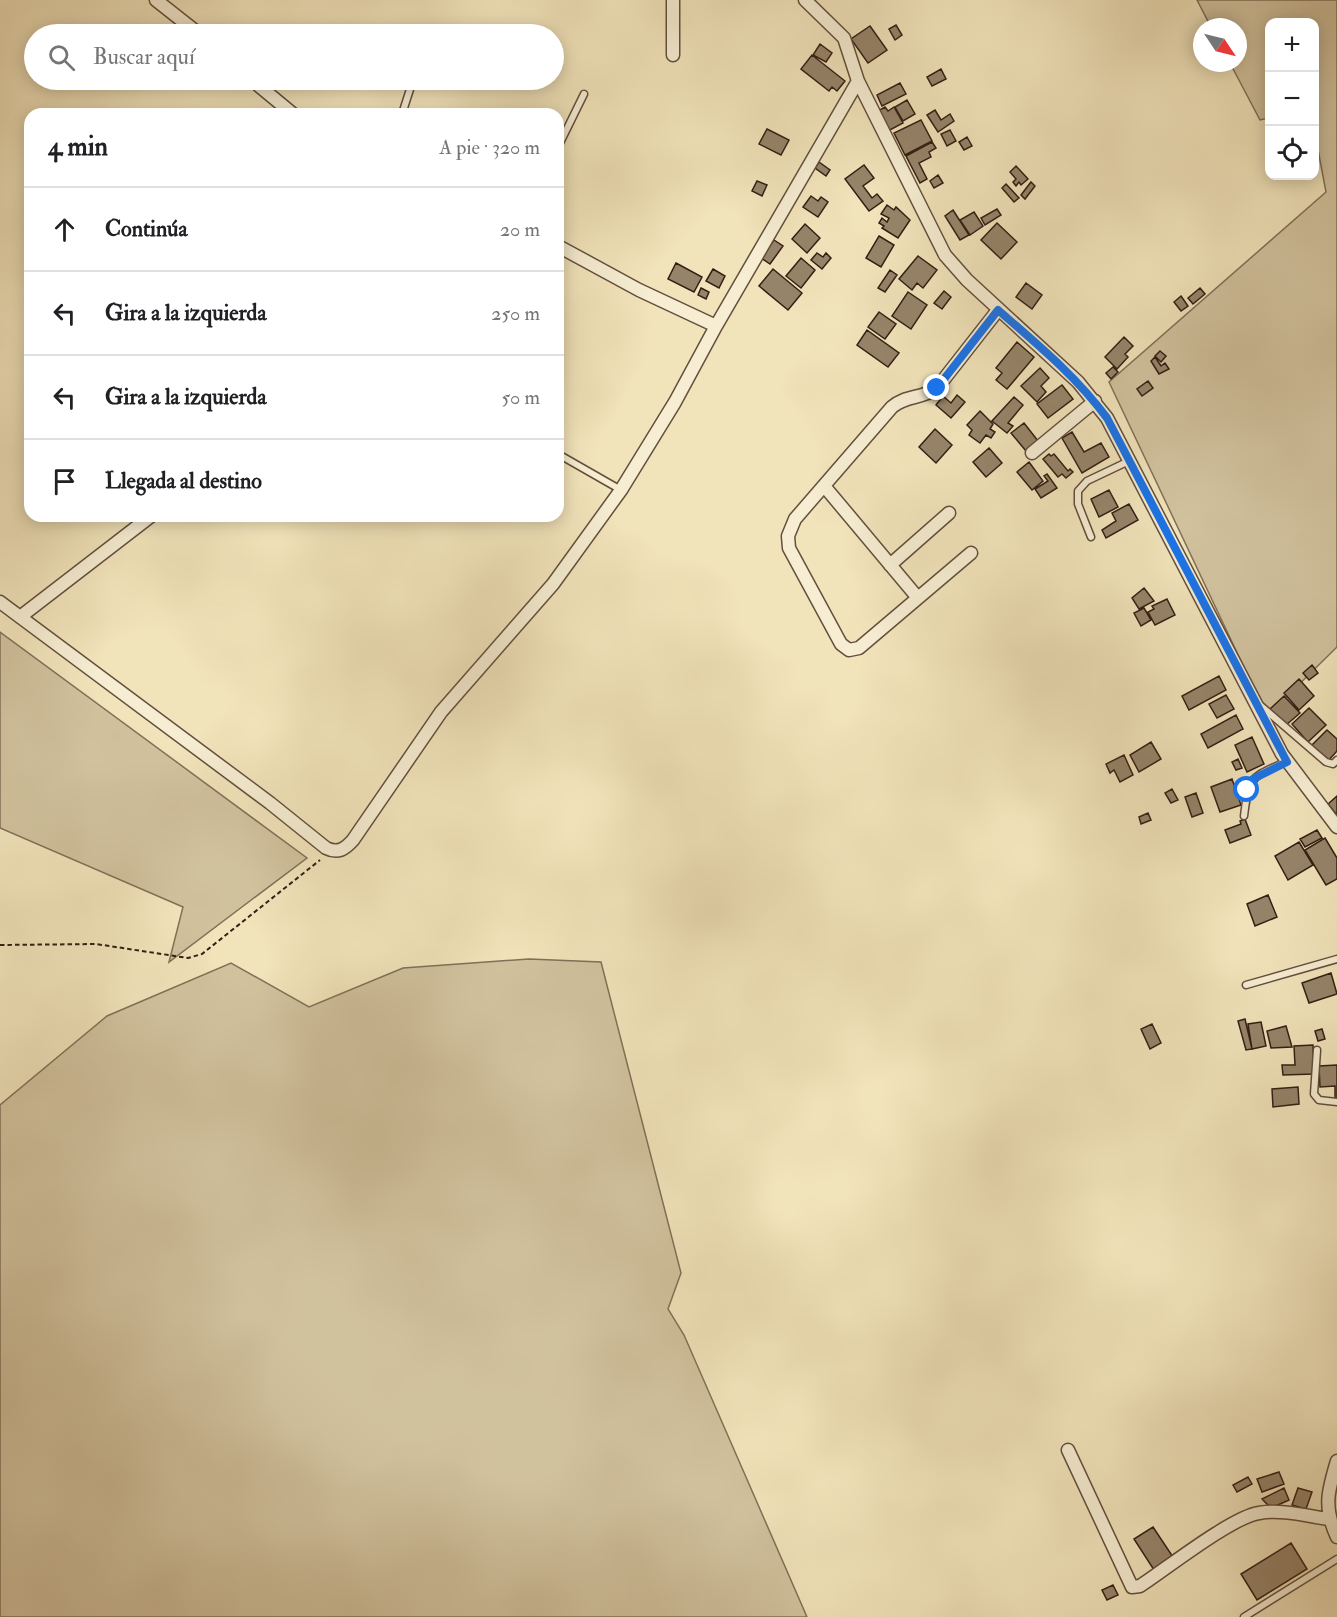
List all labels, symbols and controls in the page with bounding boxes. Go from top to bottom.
north arrow [1193,18,1247,72]
map controls [1265,18,1319,180]
button: + [1265,18,1319,72]
search box [24,24,564,90]
icon: search [45,41,78,74]
text: Buscar aquí [93,43,195,71]
button: − [1265,72,1319,126]
button: locate [1265,126,1319,180]
text: 4 min [48,131,108,163]
text: A pie · 320 m [439,135,540,160]
icon: ahead [48,213,81,246]
text: Continúa [105,215,188,243]
text: 20 m [500,217,540,242]
icon: left [48,297,81,330]
text: Gira a la izquierda [105,299,266,327]
text: 250 m [491,301,540,326]
route end [923,374,949,400]
icon: left [48,381,81,414]
text: Gira a la izquierda [105,383,266,411]
text: 50 m [501,385,540,410]
icon: arrive [48,465,81,498]
text: Llegada al destino [105,467,262,495]
route start [1233,776,1259,802]

